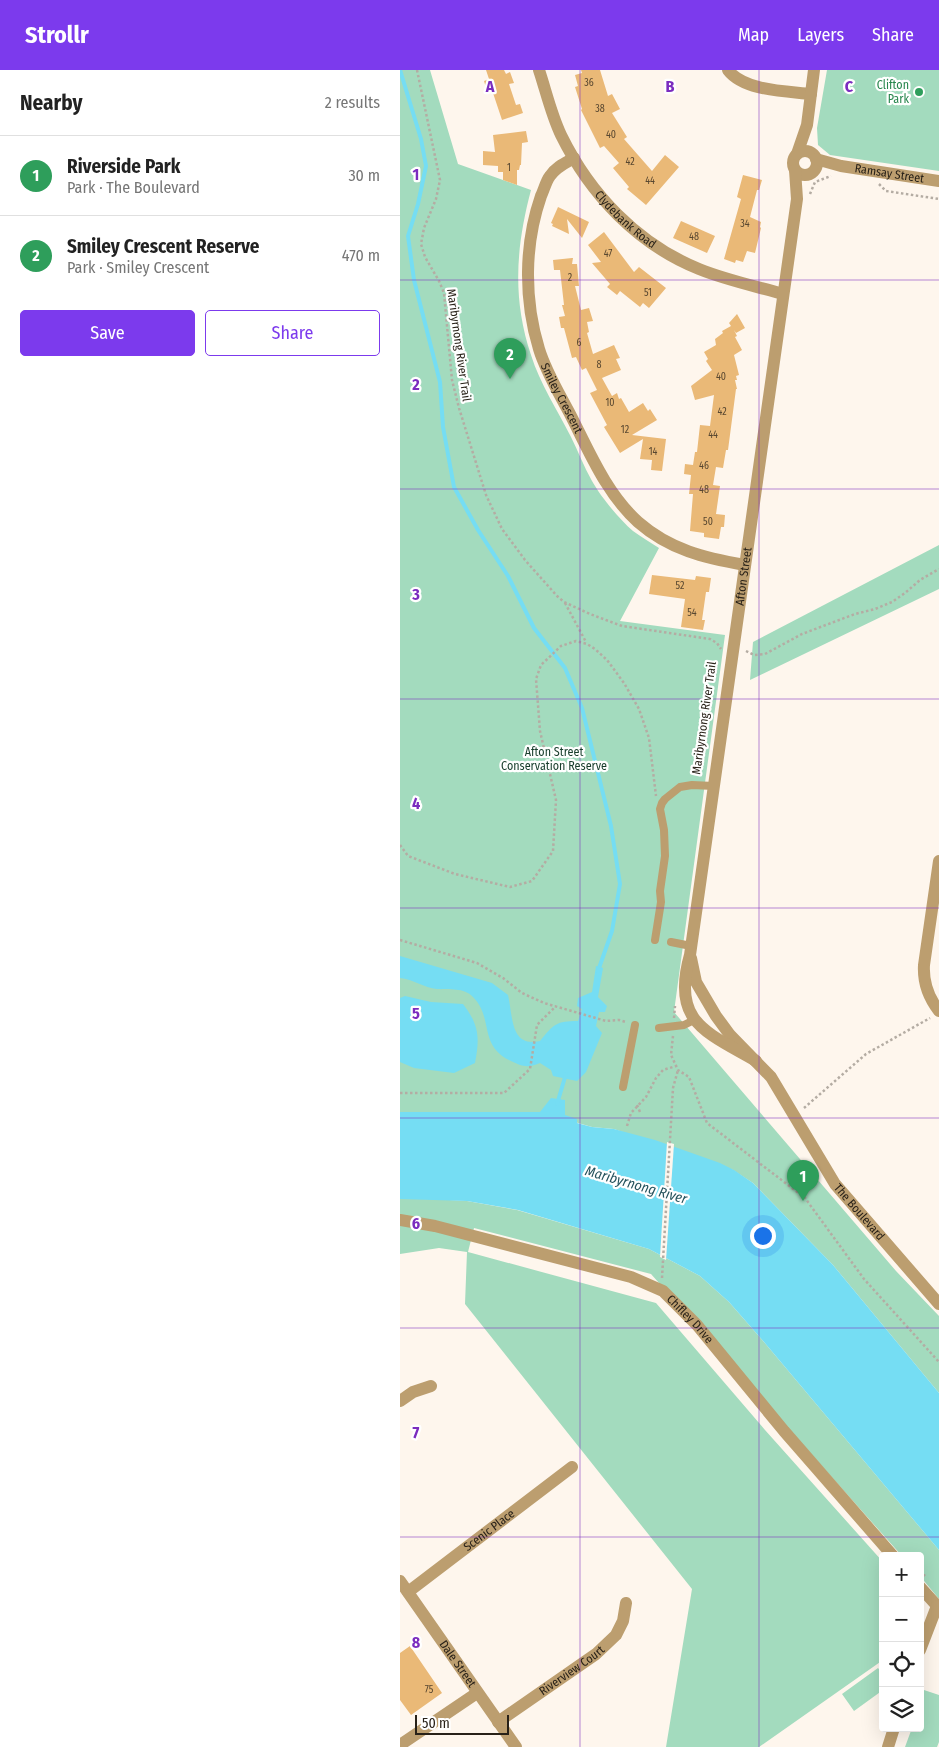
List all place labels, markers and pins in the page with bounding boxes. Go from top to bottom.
place label: Clifton Park [877,78,909,106]
marker: Clifton Park [913,86,925,98]
pin: 2 [494,338,526,379]
pin: 1 [787,1160,819,1201]

